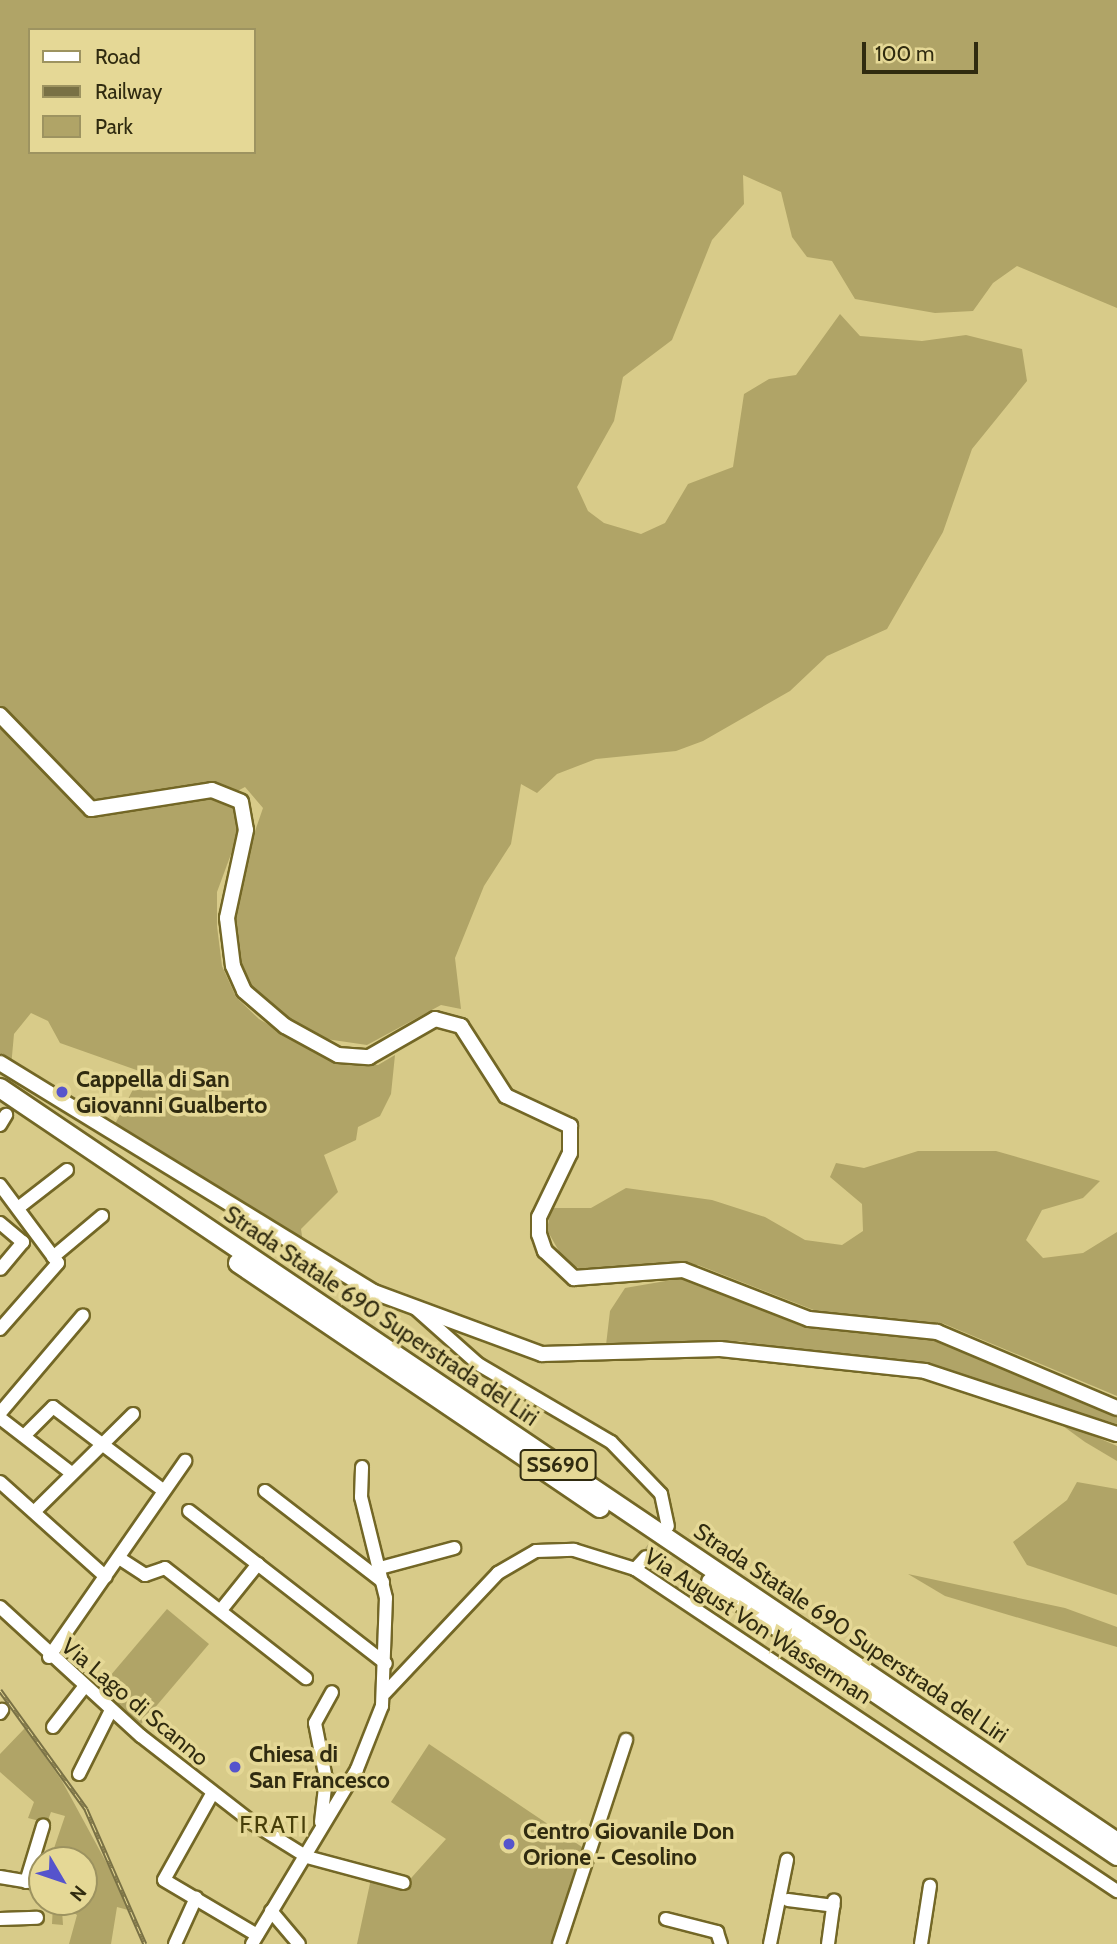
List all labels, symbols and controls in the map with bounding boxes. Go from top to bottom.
legend [28,28,256,154]
scale bar [865,28,981,72]
text: 100 m [875,41,934,66]
text: Road [95,44,141,69]
text: Railway [95,79,162,104]
text: Park [95,114,133,139]
place label: Cappella di San Giovanni Gualberto [76,1065,267,1119]
marker: Cappella di San Giovanni Gualberto [54,1084,70,1100]
street label: Strada Statale 690 Superstrada del Liri [219,1200,543,1432]
road number: SS690 [520,1448,596,1482]
street label: Strada Statale 690 Superstrada del Liri [689,1517,1013,1749]
street label: Via August Von Wasserman [639,1542,877,1710]
street label: Via Lago di Scanno [56,1632,214,1772]
place label: Chiesa di San Francesco [249,1740,390,1794]
marker: Chiesa di San Francesco [227,1759,243,1775]
district label: FRATI [240,1811,308,1839]
place label: Centro Giovanile Don Orione - Cesolino [523,1817,734,1871]
marker: Centro Giovanile Don Orione - Cesolino [501,1836,517,1852]
north arrow [28,1846,98,1916]
text: N [65,1881,91,1906]

